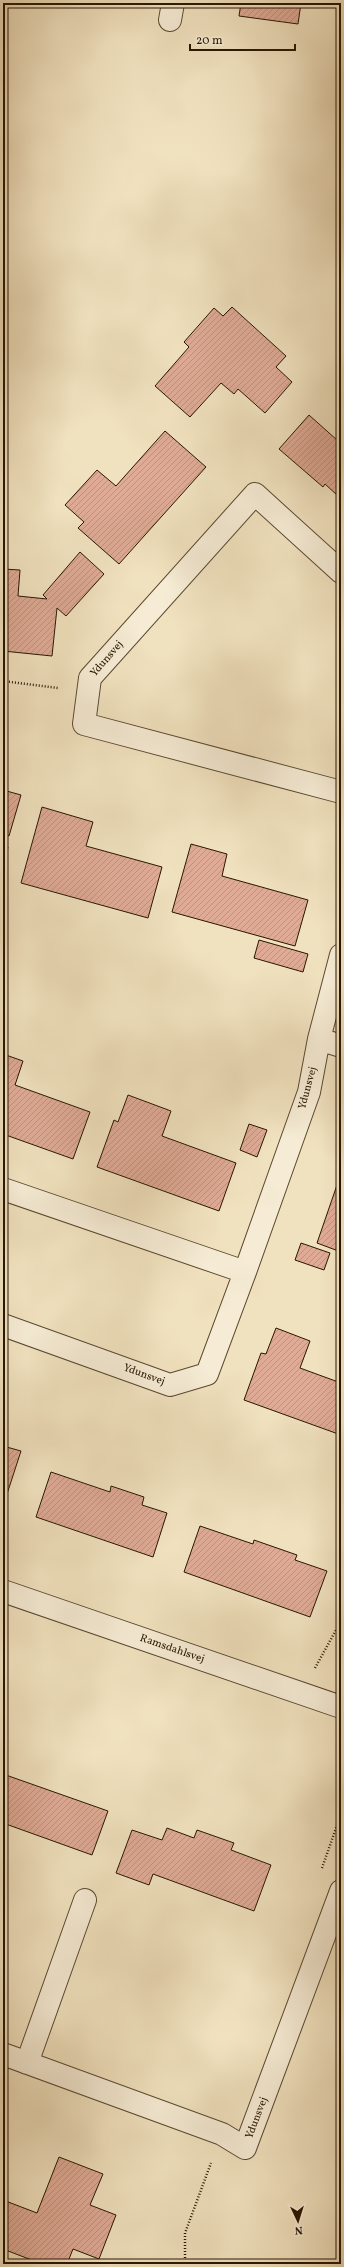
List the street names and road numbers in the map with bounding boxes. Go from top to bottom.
street label: Ydunsvej [87,638,127,680]
street label: Ydunsvej [295,1065,321,1111]
street label: Ydunsvej [121,1361,167,1389]
street label: Ramsdahlsvej [138,1631,206,1667]
street label: Ydunsvej [242,2095,272,2141]

